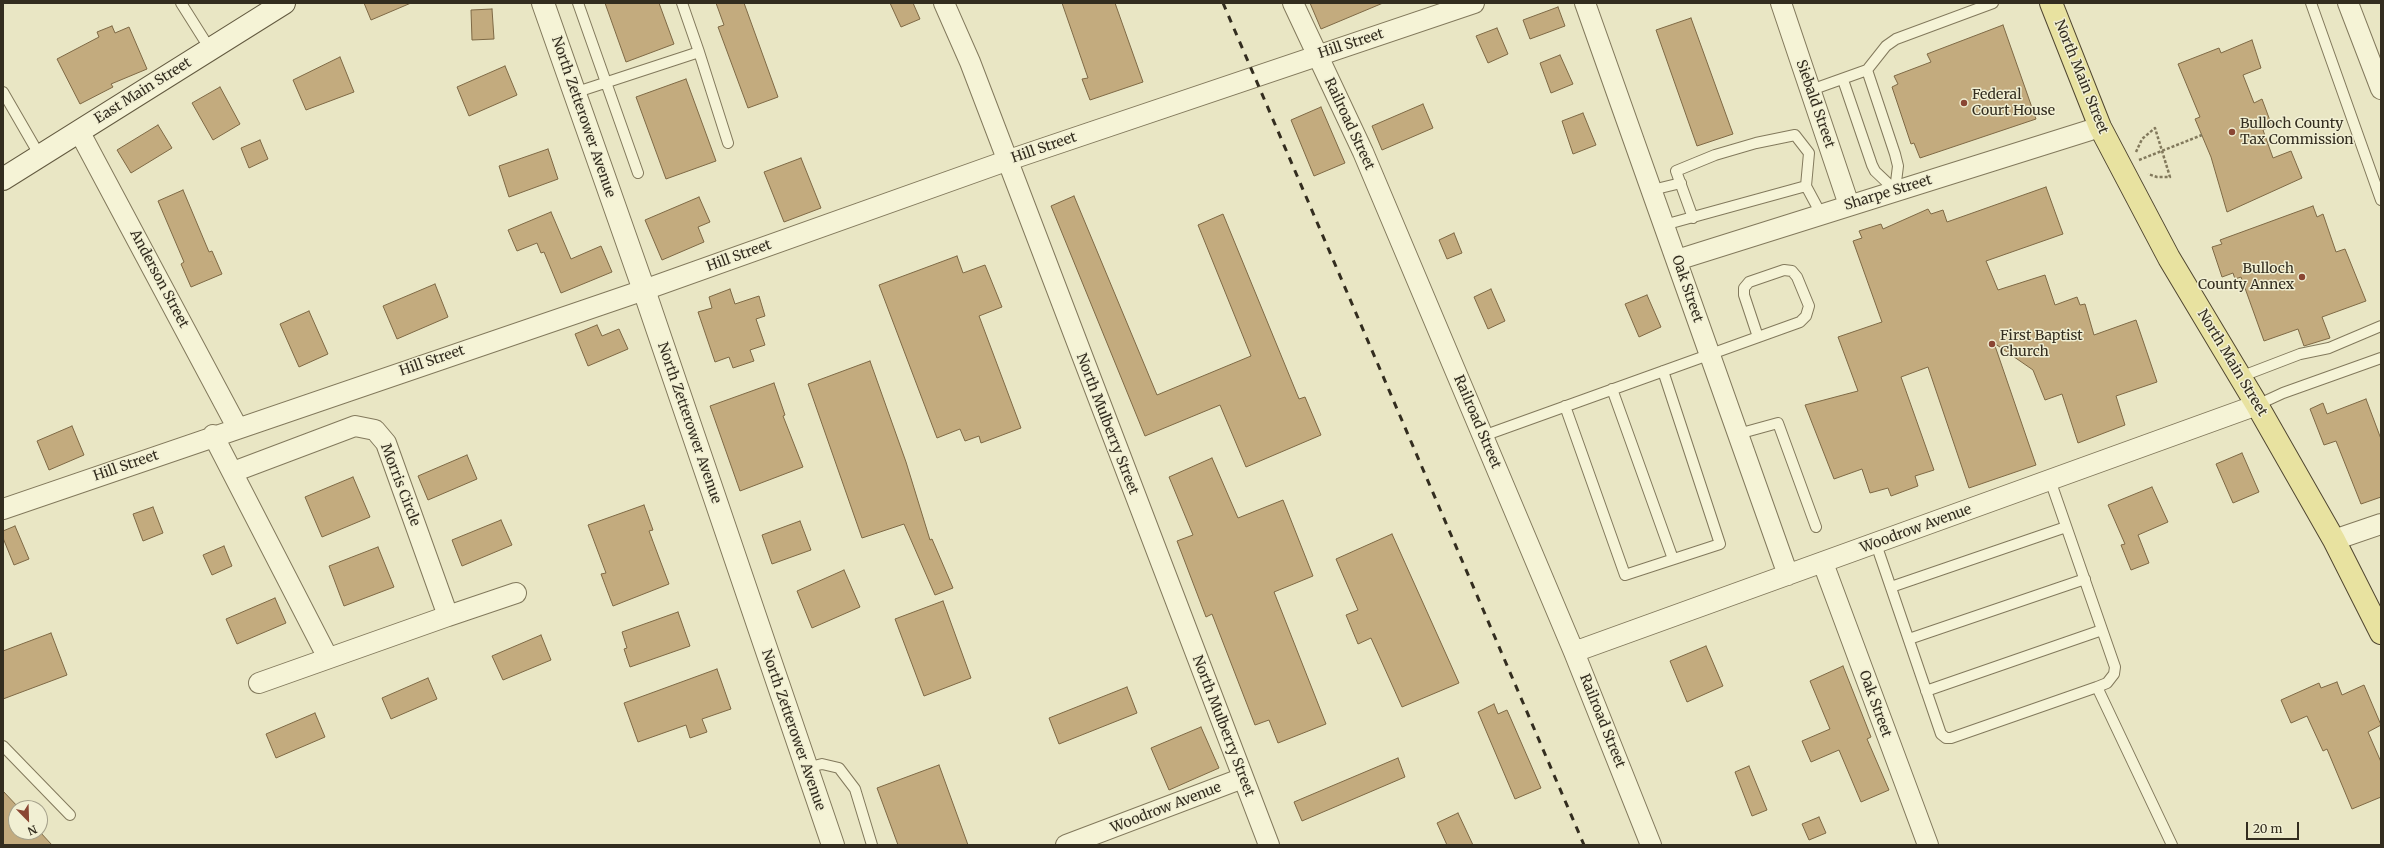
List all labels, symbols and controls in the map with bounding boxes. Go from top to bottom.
street label: North Main Street [2050,17,2112,137]
street label: Hill Street [1316,26,1386,62]
street label: North Zetterower Avenue [547,34,619,200]
street label: East Main Street [91,54,195,128]
street label: Siebald Street [1792,58,1838,150]
street label: Railroad Street [1320,75,1378,173]
place label: Federal Court House [1972,87,2055,120]
marker: Federal Court House [1959,98,1969,108]
place label: Bulloch County Tax Commission [2240,116,2354,148]
marker: Bulloch County Tax Commission [2227,127,2237,137]
street label: Hill Street [1009,129,1079,167]
street label: Sharpe Street [1842,172,1934,214]
street label: Anderson Street [126,227,192,331]
street label: Hill Street [704,237,774,275]
street label: Oak Street [1668,253,1706,325]
place label: Bulloch County Annex [2198,261,2294,294]
marker: Bulloch County Annex [2297,272,2307,282]
street label: North Main Street [2193,307,2271,419]
place label: First Baptist Church [2000,328,2083,360]
marker: First Baptist Church [1987,339,1997,349]
street label: North Zetterower Avenue [653,340,725,506]
street label: Hill Street [397,342,467,380]
street label: North Mulberry Street [1072,351,1142,497]
street label: Railroad Street [1450,373,1504,471]
street label: Morris Circle [377,441,423,529]
street label: Hill Street [91,447,161,485]
street label: Woodrow Avenue [1858,501,1974,557]
street label: North Zetterower Avenue [757,647,829,813]
street label: North Mulberry Street [1188,653,1258,799]
street label: Oak Street [1855,668,1895,740]
street label: Railroad Street [1576,672,1628,770]
street label: Woodrow Avenue [1108,779,1224,837]
north arrow [8,800,48,840]
scale bar [2248,814,2301,840]
text: 20 m [2253,821,2282,836]
text: N [26,822,39,838]

